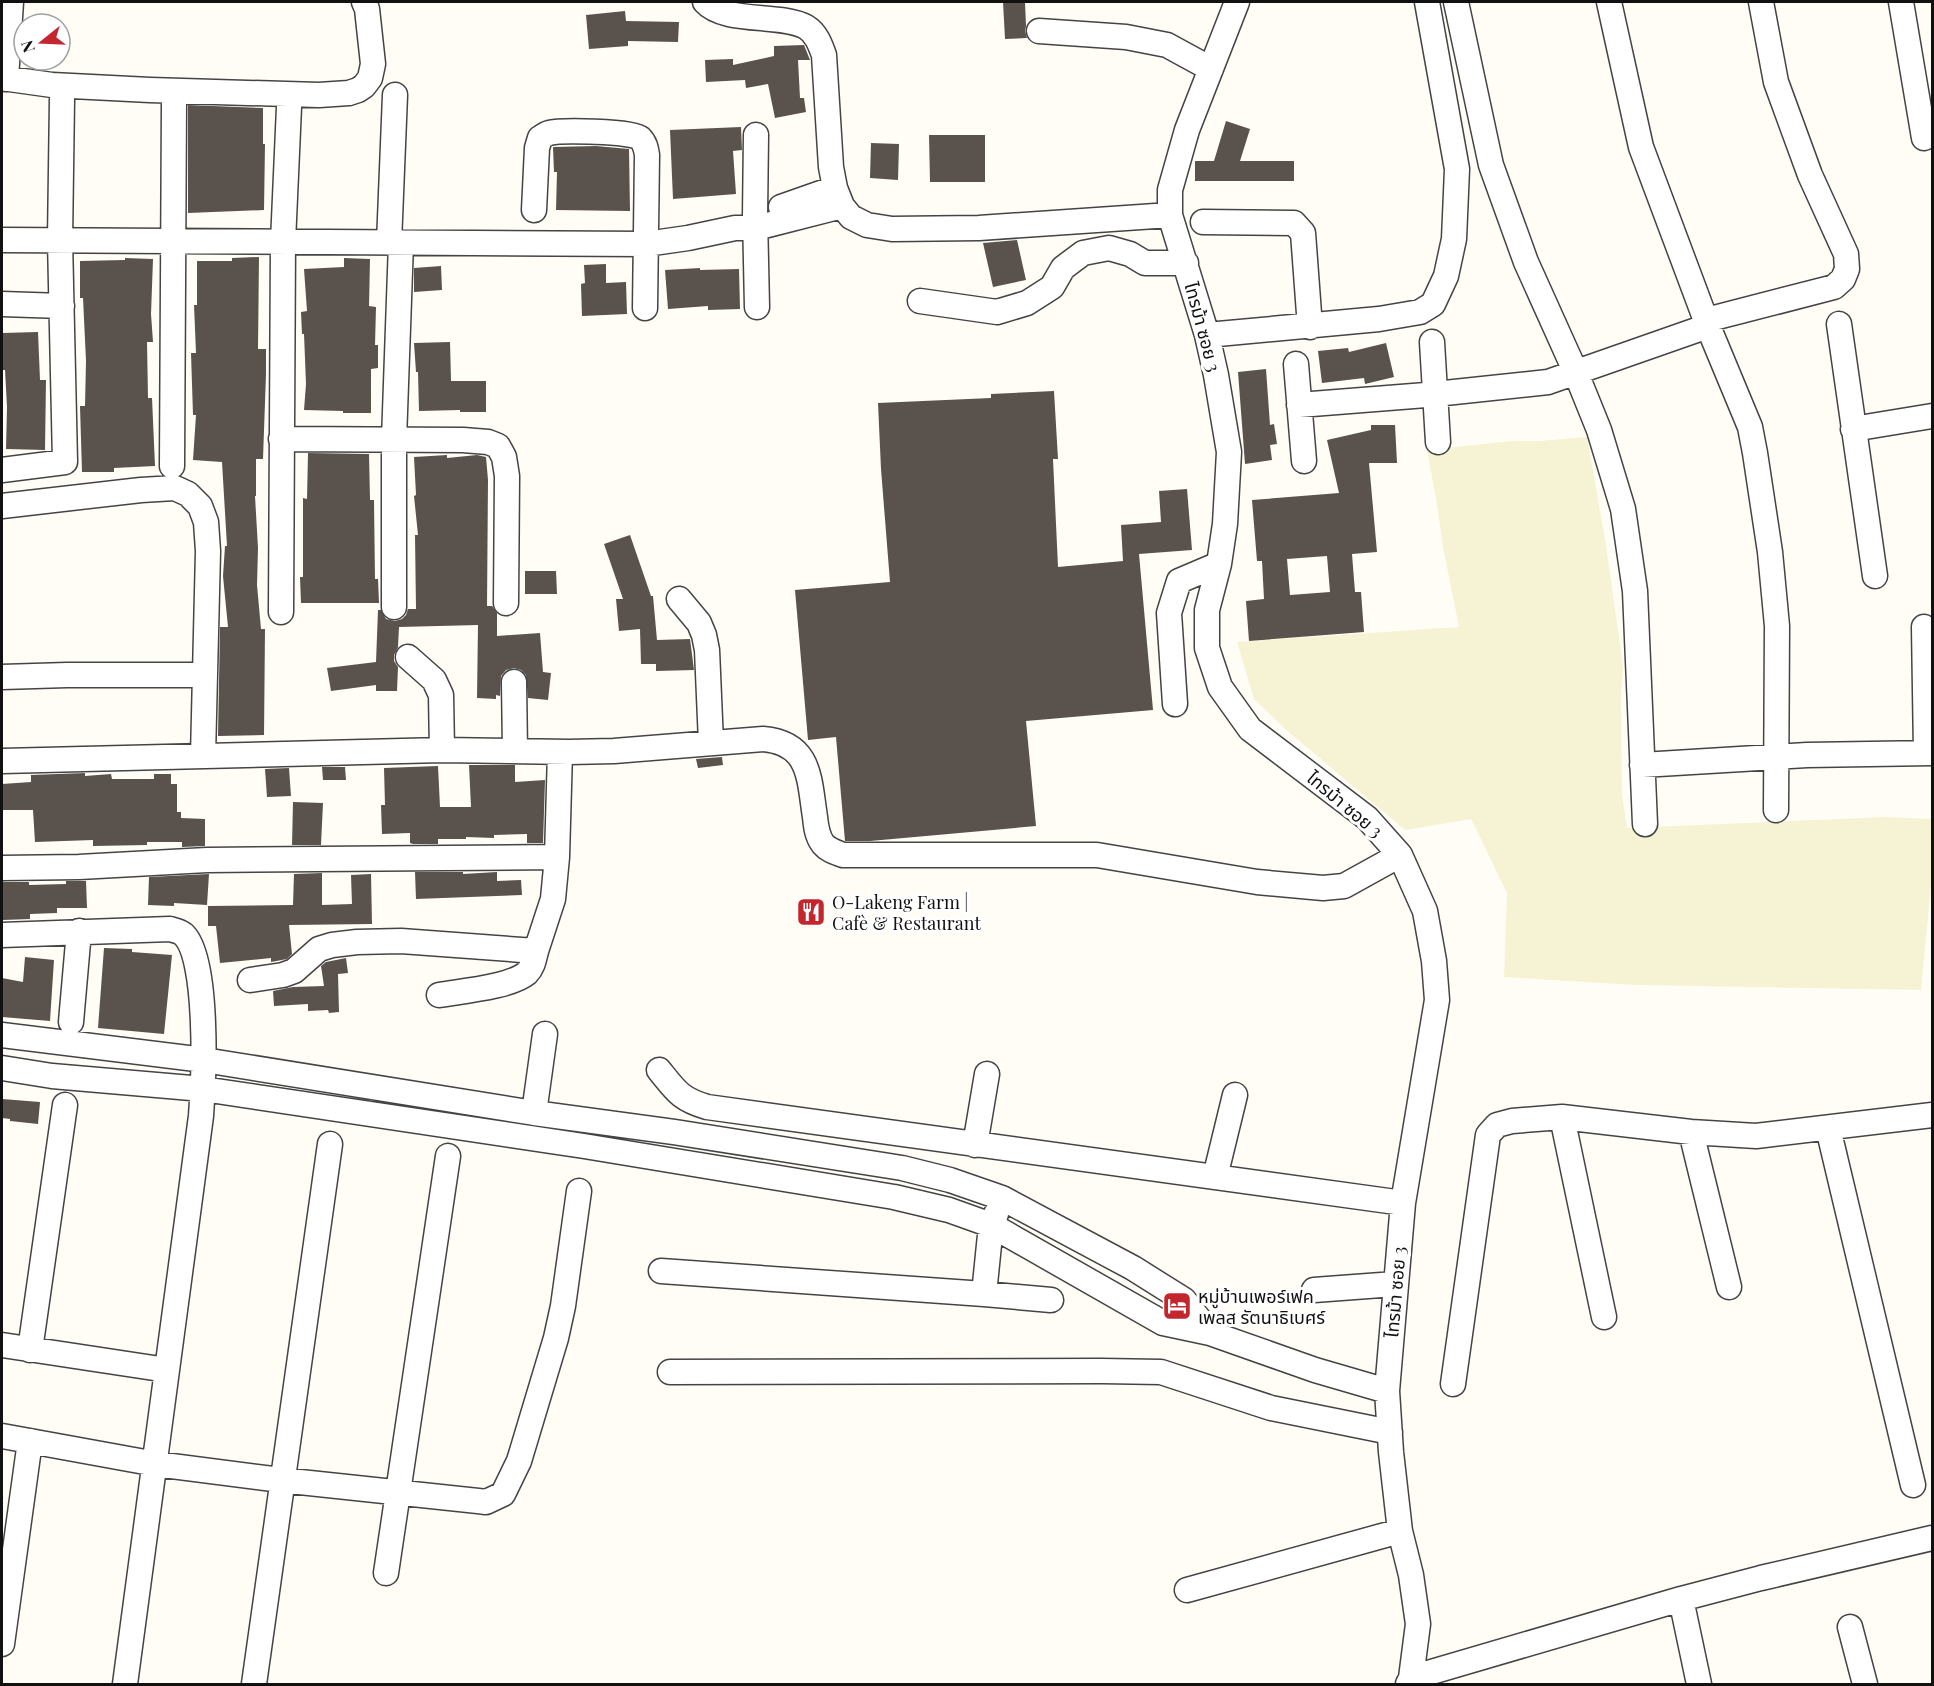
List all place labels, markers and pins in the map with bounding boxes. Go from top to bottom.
place label: O-Lakeng Farm | Cafè & Restaurant [832,890,981,935]
restaurant icon: O-Lakeng Farm | Cafè & Restaurant [795,896,827,928]
place label: หมู่บ้านเพอร์เฟค เพลส รัตนาธิเบศร์ [1198,1284,1326,1329]
hotel icon: หมู่บ้านเพอร์เฟค เพลส รัตนาธิเบศร์ [1161,1290,1193,1322]

